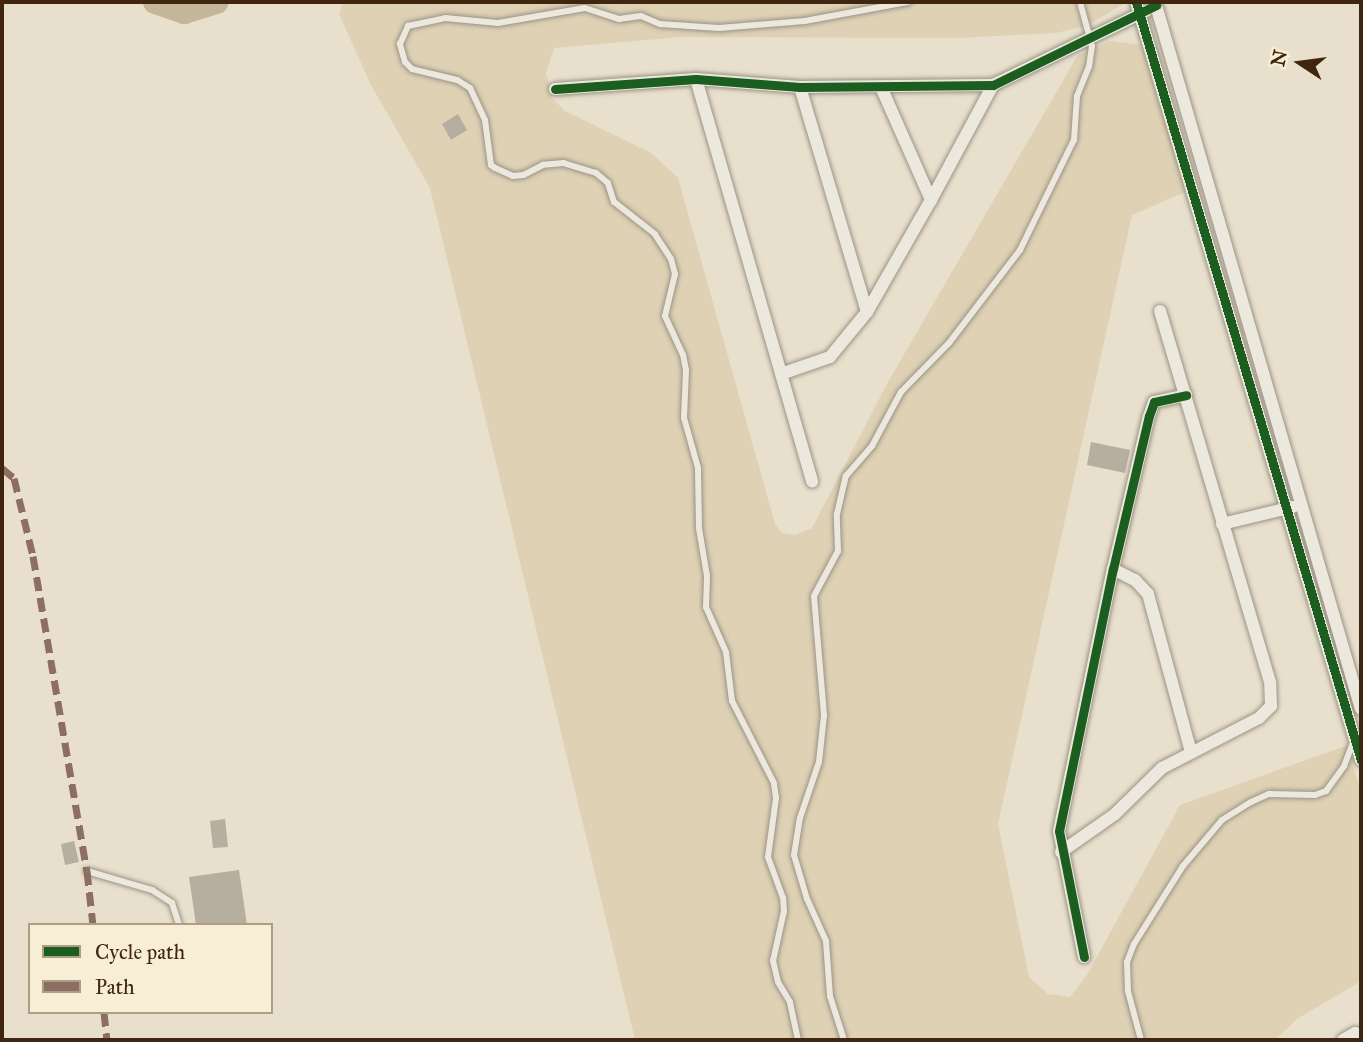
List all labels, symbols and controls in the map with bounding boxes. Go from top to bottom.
north arrow [1265,28,1335,98]
text: N [1266,48,1292,69]
legend [28,923,273,1014]
text: Cycle path [95,939,185,965]
text: Path [95,974,135,1000]

